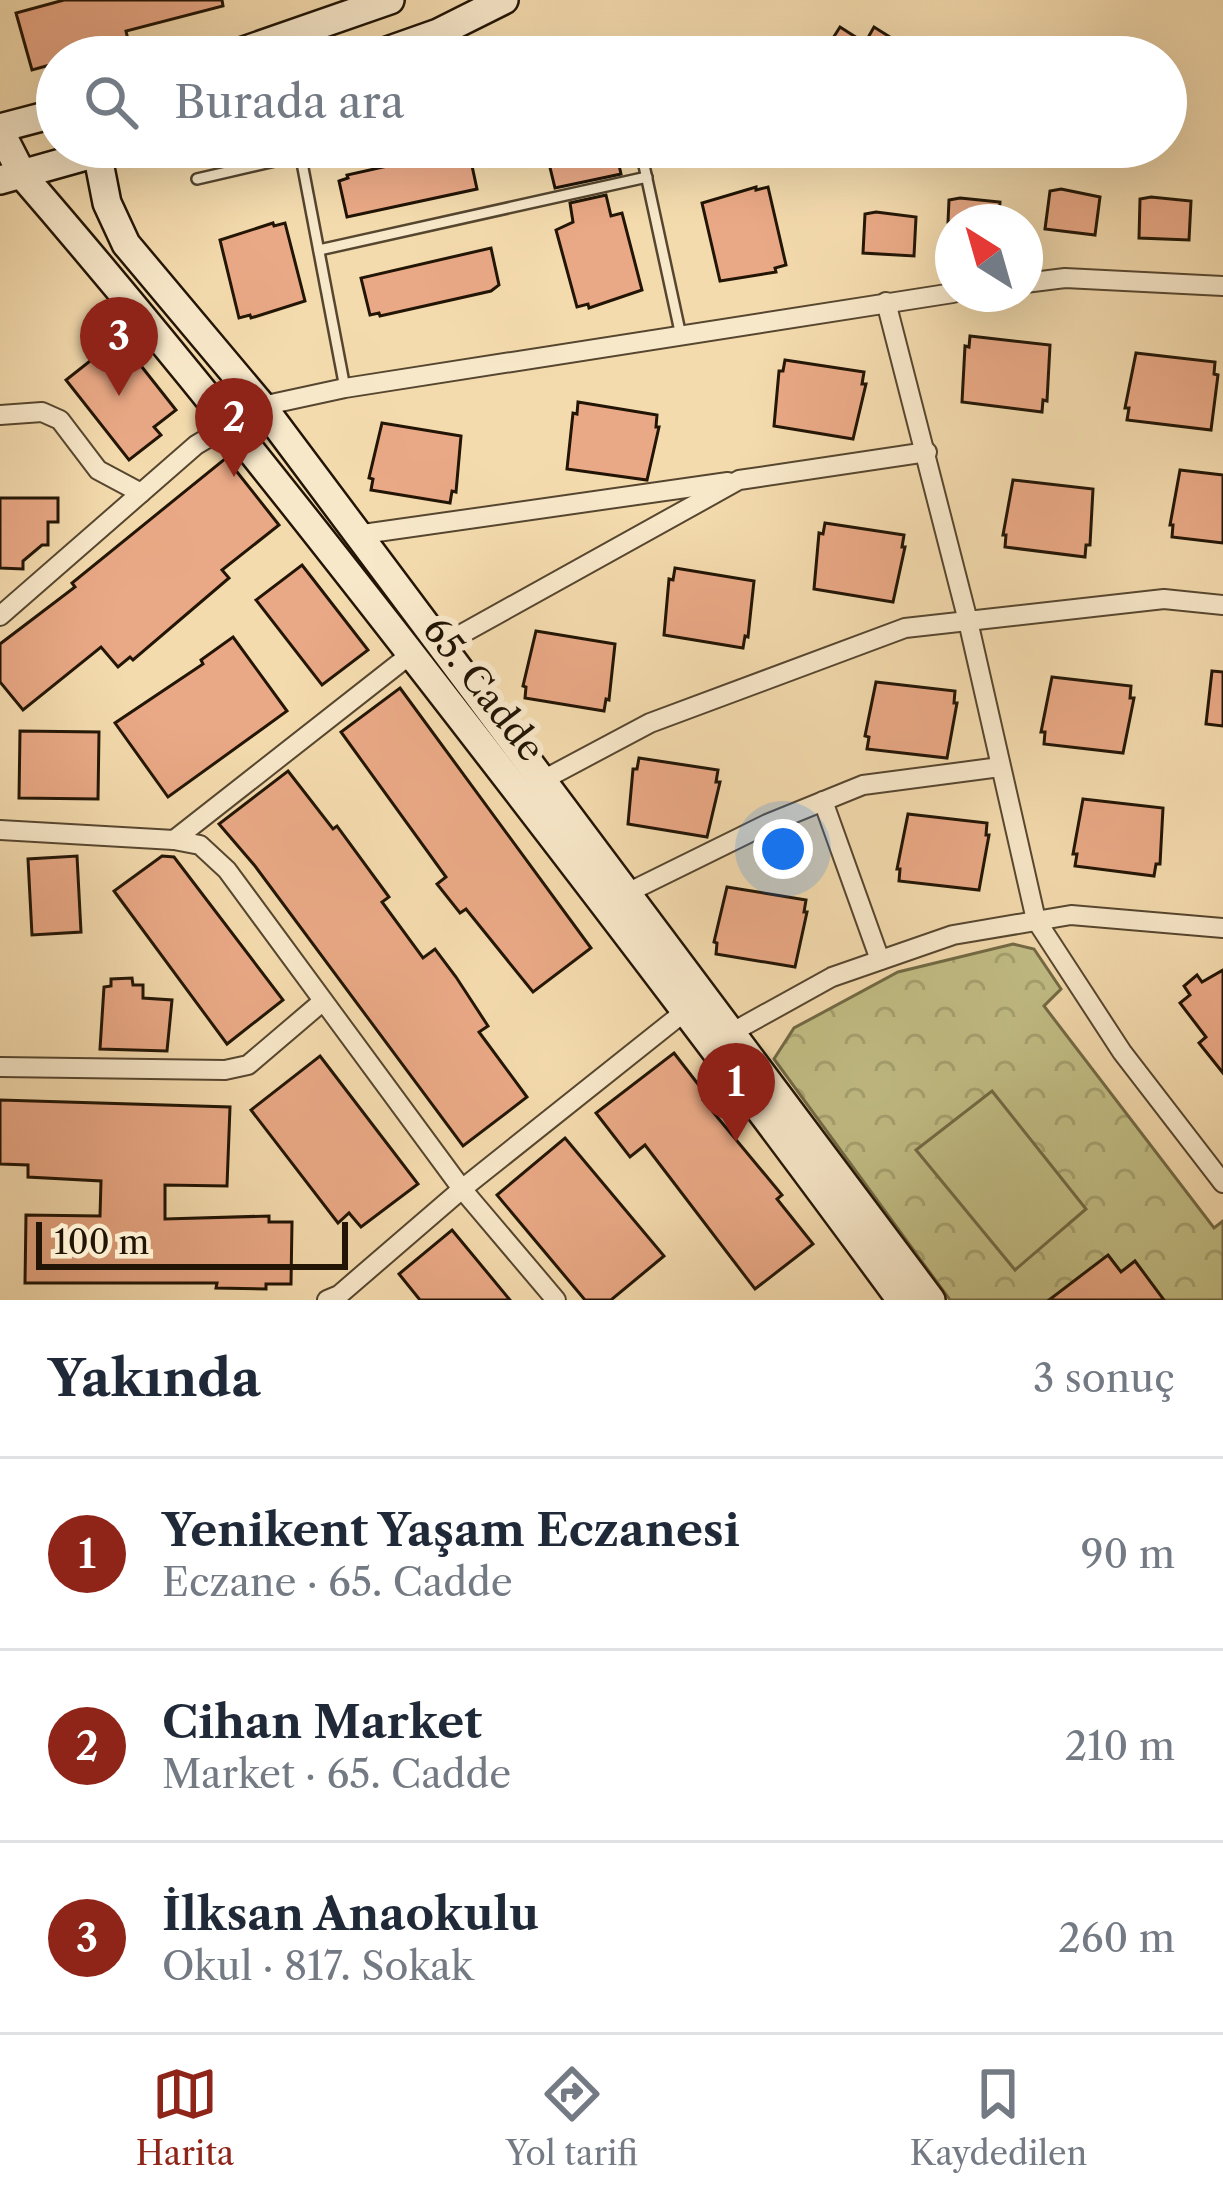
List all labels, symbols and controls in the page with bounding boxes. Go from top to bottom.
search box [36,36,1187,168]
icon: search [78,69,144,135]
text: Burada ara [174,74,404,130]
north arrow [935,204,1043,312]
pin: 3 [80,297,158,396]
pin: 2 [195,378,273,477]
street label: 65. Cadde [414,608,554,770]
your location [753,819,813,879]
pin: 1 [697,1043,775,1142]
scale bar [36,1216,348,1269]
text: 100 m [54,1222,149,1263]
text: Yakında [48,1347,261,1409]
text: 3 sonuç [1033,1354,1175,1402]
text: Yenikent Yaşam Eczanesi [162,1502,740,1558]
text: 1 [78,1530,96,1578]
text: 90 m [1081,1530,1175,1578]
text: Eczane · 65. Cadde [162,1558,513,1606]
text: Cihan Market [162,1694,482,1750]
text: 2 [75,1722,99,1770]
text: 210 m [1065,1722,1175,1770]
text: Market · 65. Cadde [162,1750,511,1798]
text: İlksan Anaokulu [162,1886,539,1942]
text: 3 [76,1914,98,1962]
text: 260 m [1058,1914,1175,1962]
text: Okul · 817. Sokak [162,1942,473,1990]
tab: Harita [136,2061,234,2174]
tab: Yol tarifi [506,2061,638,2174]
tab: Kaydedilen [910,2061,1087,2174]

